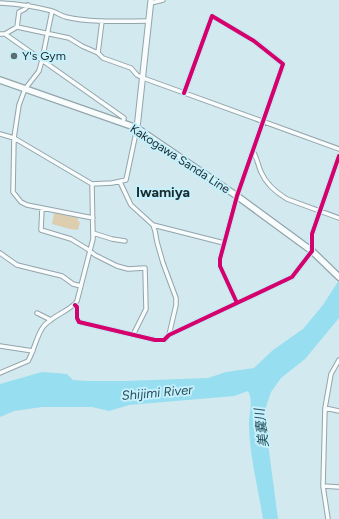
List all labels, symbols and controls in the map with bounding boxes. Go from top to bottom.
place label: Y's Gym [22,49,66,63]
marker: Y's Gym [9,51,19,61]
street label: Kakogawa Sanda Line [128,122,233,197]
district label: Iwamiya [136,184,190,201]
water label: Shijimi River [121,382,194,403]
water label: 美嚢川 [251,406,271,448]

